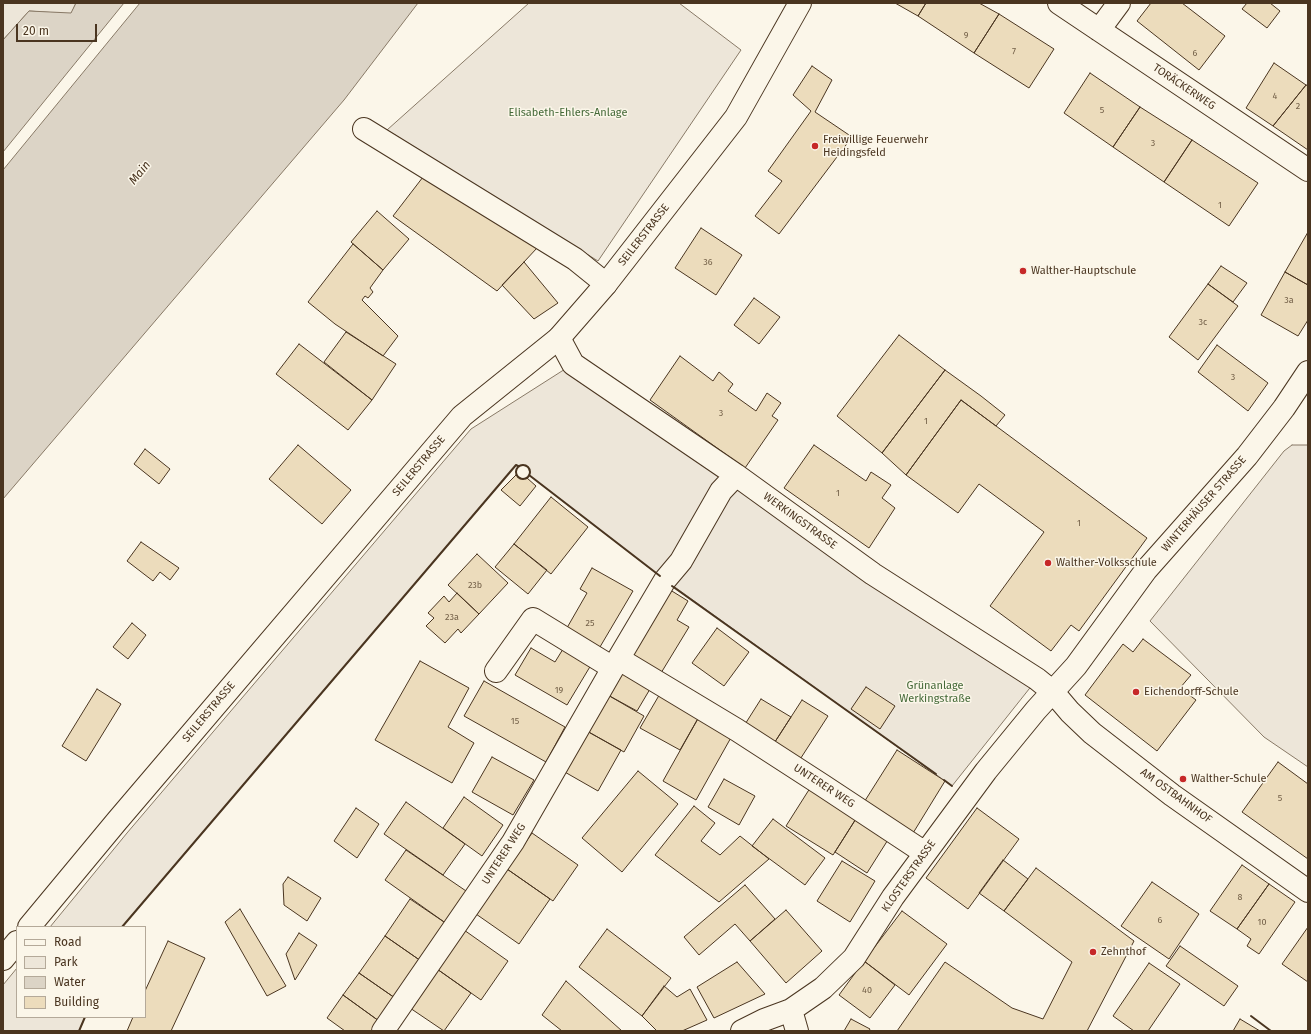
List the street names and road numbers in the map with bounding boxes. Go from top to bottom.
street label: TORÄCKERWEG [1150,61,1218,113]
street label: SEILERSTRASSE [616,201,672,269]
street label: SEILERSTRASSE [390,433,448,499]
street label: WINTERHÄUSER STRASSE [1159,453,1249,555]
street label: WERKINGSTRASSE [761,490,839,552]
street label: SEILERSTRASSE [180,679,238,745]
street label: UNTERER WEG [791,761,857,811]
street label: AM OSTBAHNHOF [1138,766,1214,826]
street label: UNTERER WEG [479,821,529,887]
street label: KLOSTERSTRASSE [879,837,939,915]

